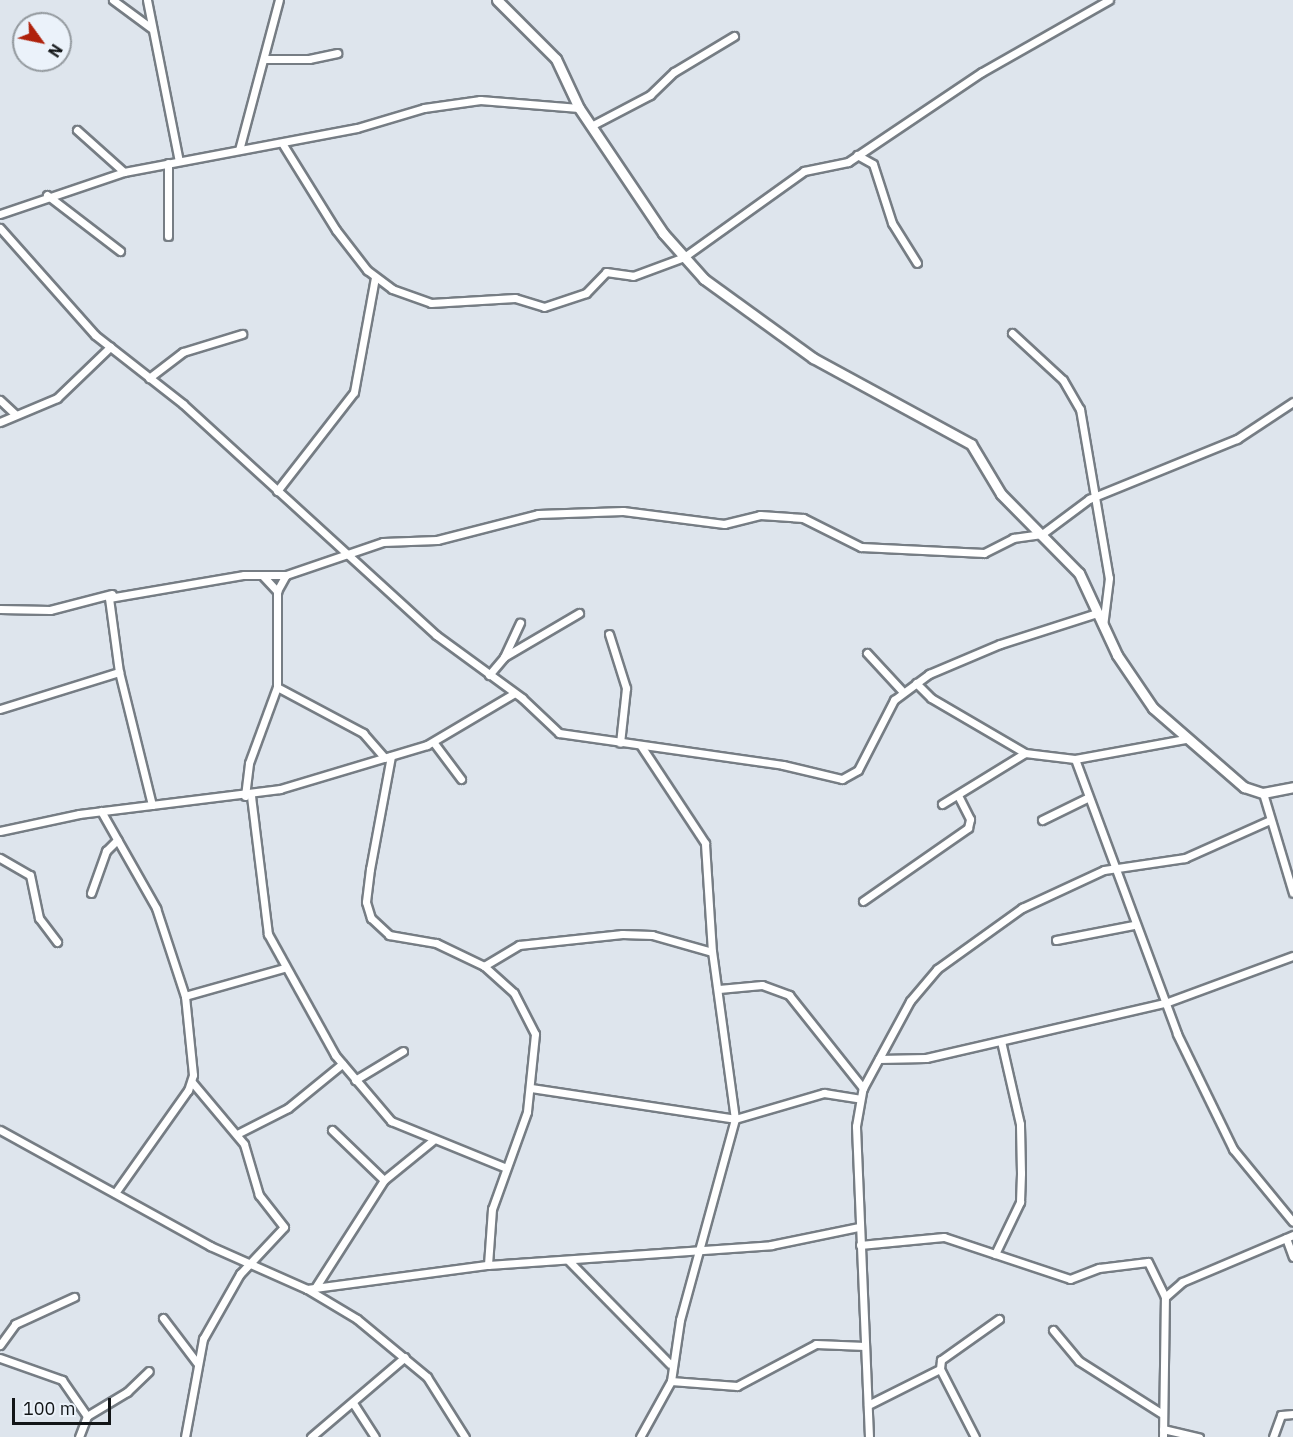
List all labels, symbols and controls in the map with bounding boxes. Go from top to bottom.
north arrow [12,12,72,72]
text: N [44,40,67,61]
scale bar [15,1386,114,1424]
text: 100 m [23,1397,75,1420]

